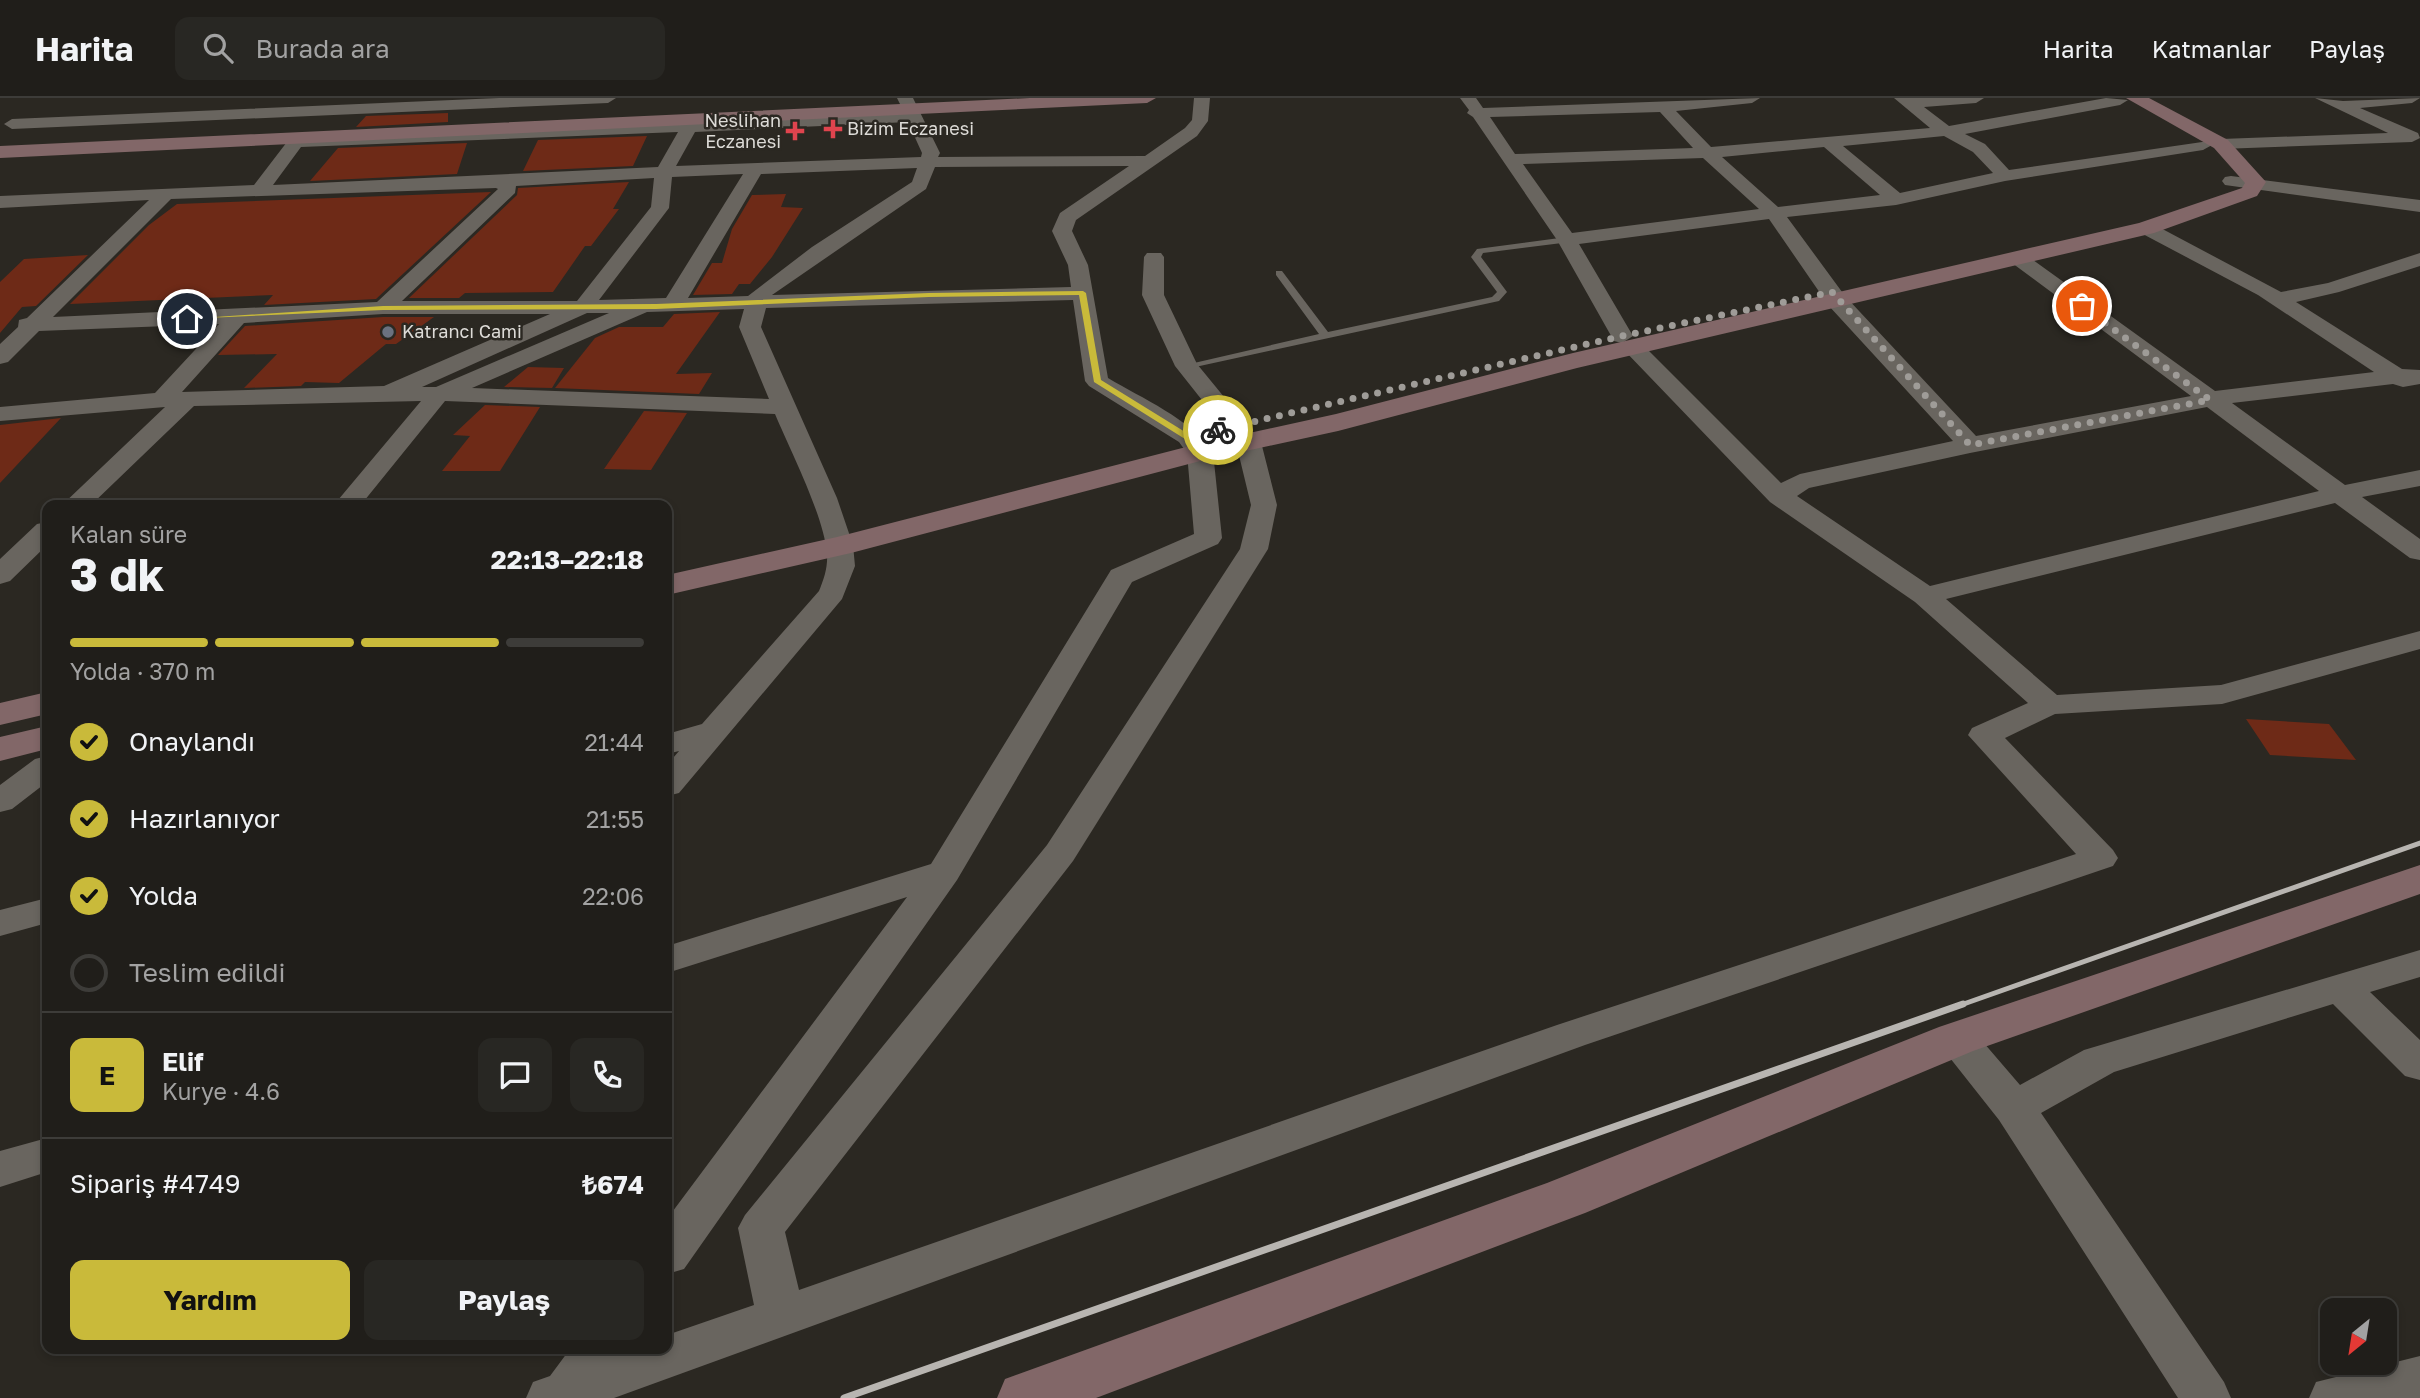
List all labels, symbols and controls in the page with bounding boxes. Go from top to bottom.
search box [175,17,665,80]
text: Harita [35,29,133,68]
icon: search [199,29,237,67]
text: Burada ara [255,33,390,64]
text: Harita [2043,34,2114,63]
text: Katmanlar [2152,34,2271,63]
text: Paylaş [2309,34,2385,63]
place label: Neslihan Eczanesi [704,109,781,152]
place label: Bizim Eczanesi [847,117,974,139]
marker: Bizim Eczanesi [825,121,841,137]
marker: Neslihan Eczanesi [787,123,803,139]
pin [2052,276,2112,336]
icon: bag [2063,287,2101,325]
pin [157,289,217,349]
icon: home [168,300,206,338]
place label: Katrancı Cami [402,320,522,342]
marker: Katrancı Cami [380,324,396,340]
courier [1183,395,1253,465]
icon: bike [1199,411,1237,449]
text: Kalan süre [70,520,187,548]
text: 22:13–22:18 [491,544,644,575]
text: 3 dk [70,546,165,601]
text: Yolda · 370 m [70,657,215,685]
icon: check [70,723,108,761]
text: Onaylandı [129,726,255,757]
text: 21:44 [585,728,644,756]
icon: check [70,800,108,838]
text: Hazırlanıyor [129,803,280,834]
text: 21:55 [586,805,644,833]
icon: check [70,877,108,915]
text: Yolda [129,880,198,911]
text: 22:06 [582,882,644,910]
text: Teslim edildi [129,957,286,988]
button: chat [478,1038,552,1112]
button: phone [570,1038,644,1112]
text: Elif [162,1046,204,1077]
text: E [99,1060,115,1091]
text: Kurye · 4.6 [162,1077,280,1105]
text: Sipariş #4749 [70,1168,241,1199]
text: ₺674 [582,1169,644,1200]
button: Yardım [70,1260,350,1340]
button: Paylaş [364,1260,644,1340]
north arrow [2320,1298,2398,1376]
map controls [2320,1298,2397,1375]

